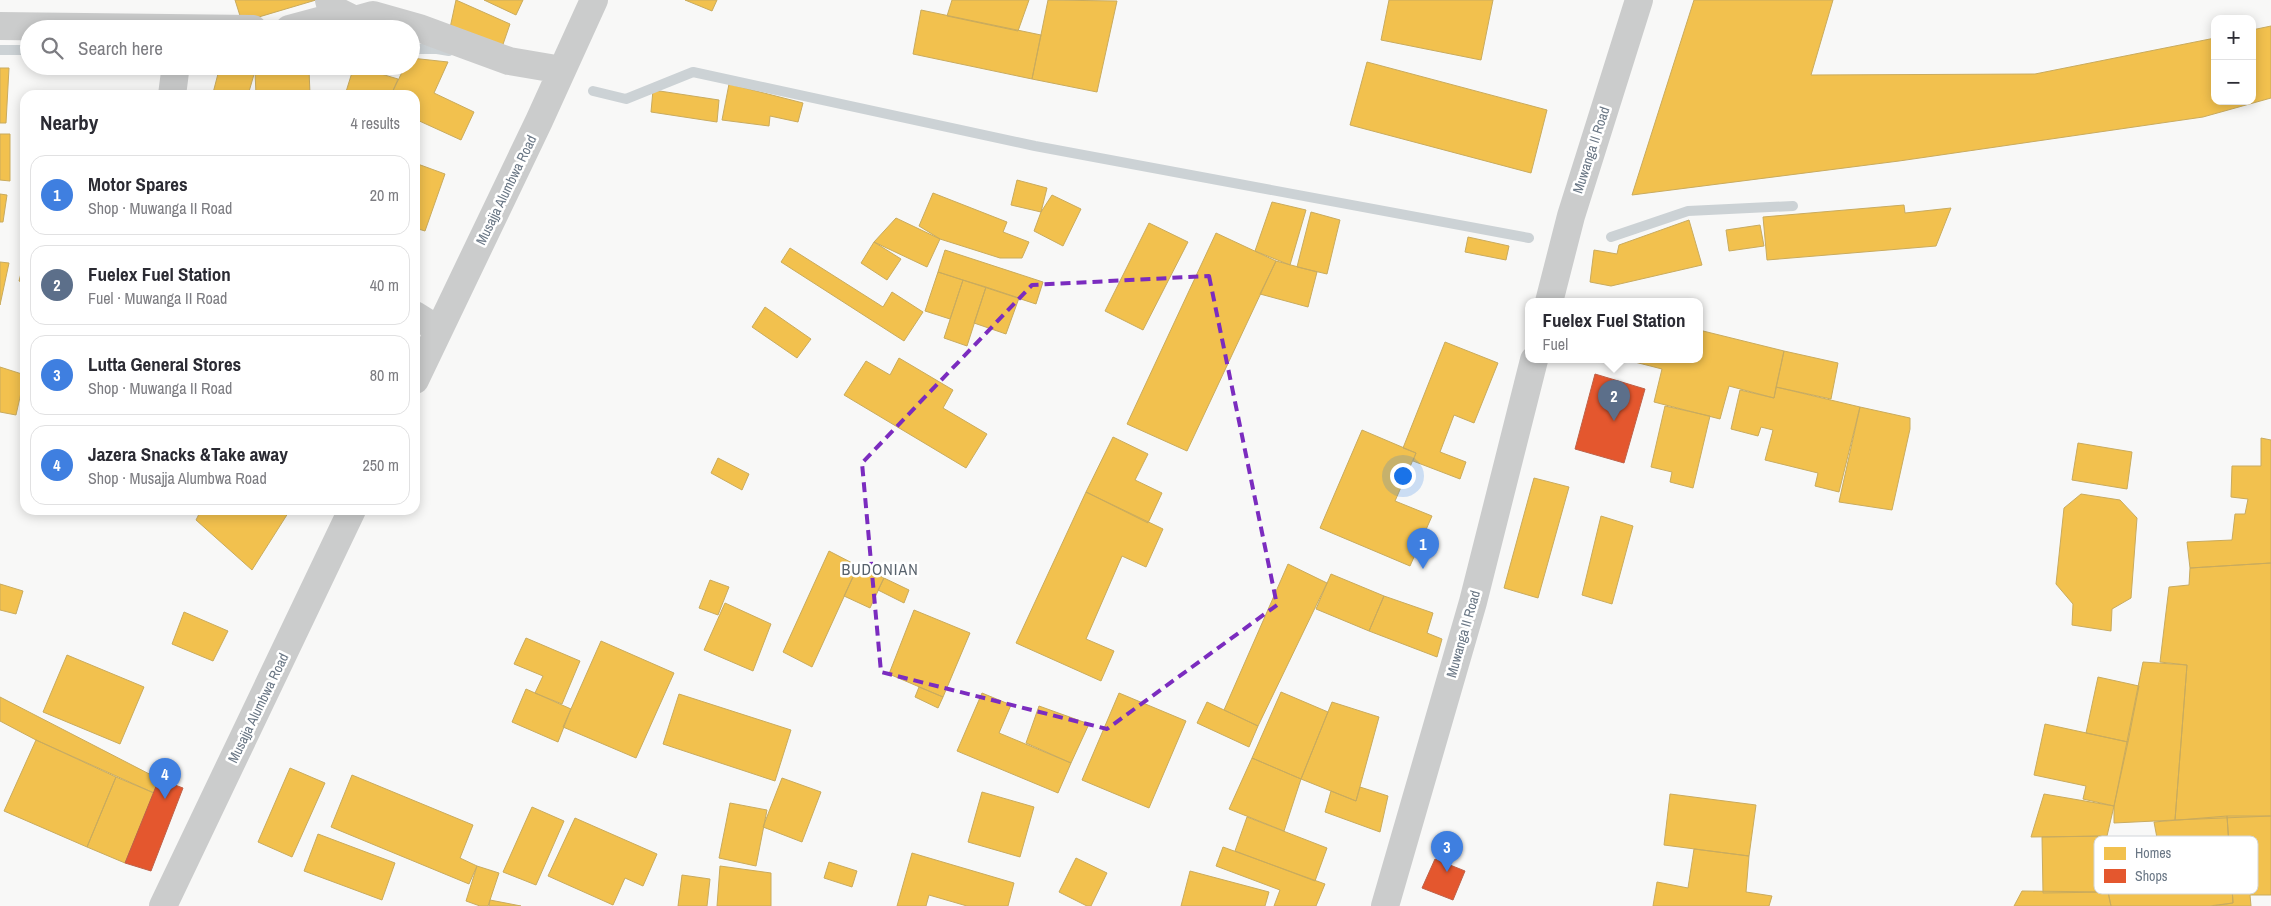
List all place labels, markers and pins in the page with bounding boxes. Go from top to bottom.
pin: 2 [1598,380,1630,421]
pin: 1 [1407,528,1439,569]
pin: 4 [149,758,181,799]
pin: 3 [1431,831,1463,872]

